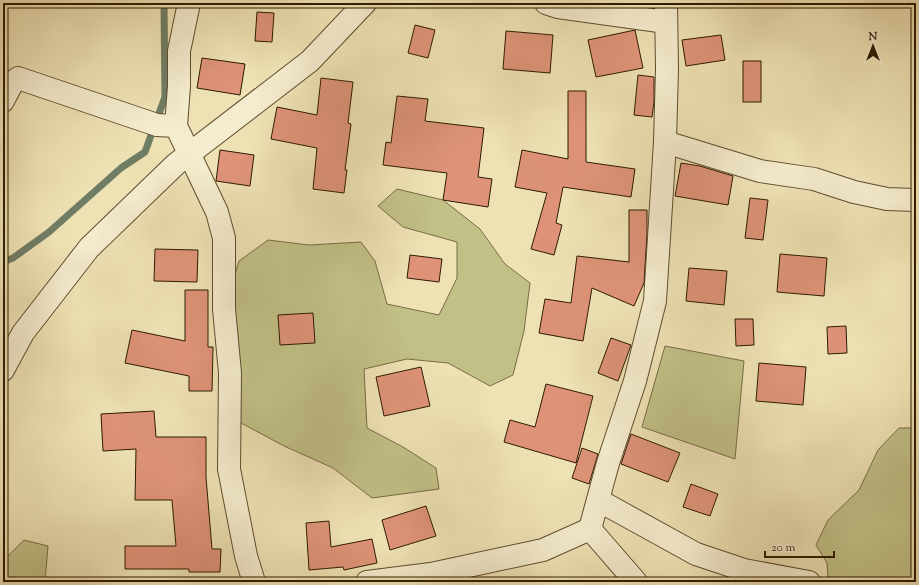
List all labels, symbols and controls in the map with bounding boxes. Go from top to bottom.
north arrow [853,26,893,66]
text: N [868,29,878,45]
scale bar [765,533,834,559]
text: 20 m [771,539,796,557]

